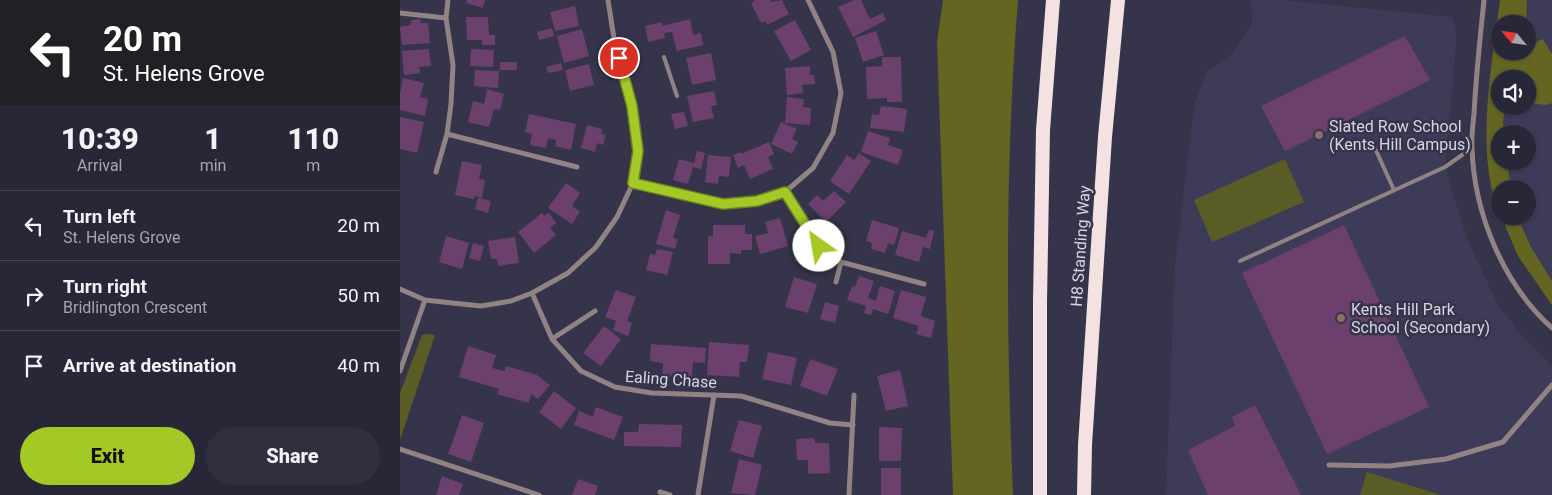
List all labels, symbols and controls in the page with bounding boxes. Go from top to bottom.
north arrow [1491,15,1536,60]
map controls [1491,15,1536,225]
text: 20 m [103,19,182,60]
icon: left [20,20,85,85]
pin [598,37,640,79]
icon: arrive [605,44,633,72]
text: St. Helens Grove [103,61,265,86]
button: sound [1491,70,1536,115]
place label: Slated Row School (Kents Hill Campus) [1329,117,1471,154]
text: 10:39 [61,121,139,156]
text: 1 [204,121,222,156]
text: 110 [287,121,339,156]
button: + [1491,125,1536,170]
marker: Slated Row School (Kents Hill Campus) [1313,129,1325,141]
text: Arrival [77,156,123,175]
text: min [200,156,226,175]
text: m [306,156,320,175]
button: − [1491,180,1536,225]
street label: H8 Standing Way [1067,184,1094,307]
text: Turn left [63,205,136,228]
icon: left [20,212,48,240]
text: 20 m [337,214,380,237]
position arrow [792,219,844,271]
text: St. Helens Grove [63,228,181,247]
text: Turn right [63,275,147,298]
icon: right [20,282,48,310]
text: 50 m [337,284,380,307]
text: Bridlington Crescent [63,298,207,317]
place label: Kents Hill Park School (Secondary) [1351,300,1490,337]
marker: Kents Hill Park School (Secondary) [1335,312,1347,324]
icon: arrive [20,352,48,380]
text: Arrive at destination [63,354,236,377]
text: 40 m [337,354,380,377]
street label: Ealing Chase [624,367,718,392]
button: Exit [20,427,195,485]
button: Share [205,427,380,485]

